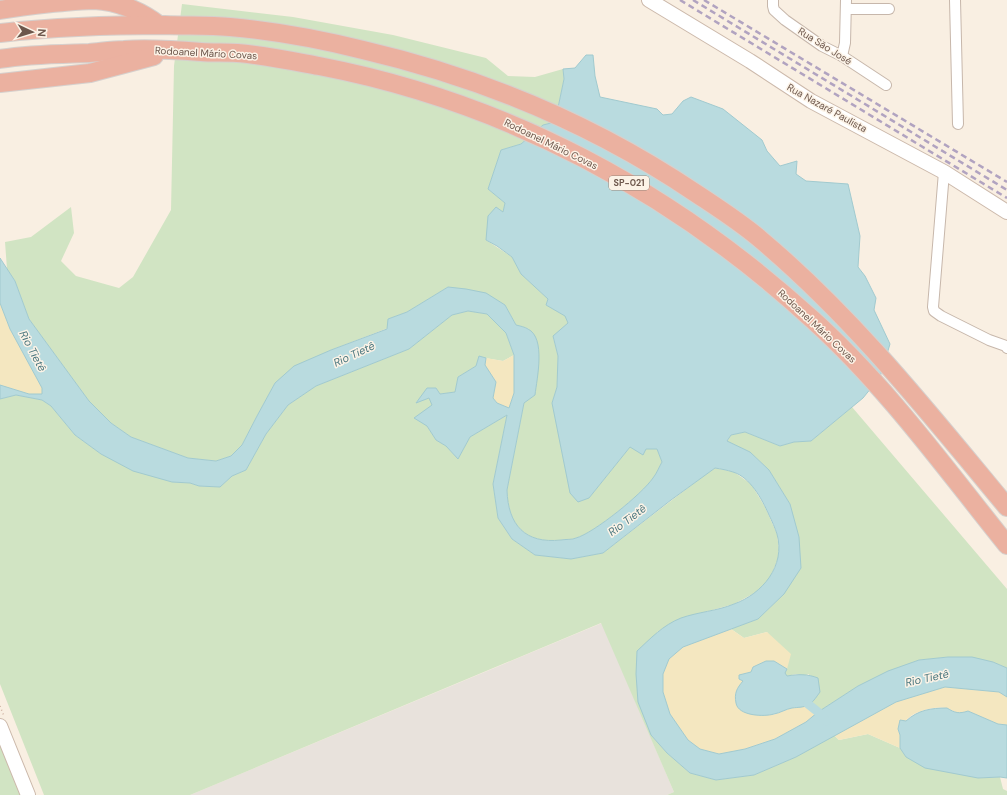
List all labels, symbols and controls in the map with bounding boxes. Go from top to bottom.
north arrow [12,12,52,52]
street label: Rua São José [796,24,855,68]
text: N [35,28,49,37]
street label: Rodoanel Mário Covas [155,44,257,62]
street label: Rua Nazaré Paulista [785,81,869,135]
street label: Rodoanel Mário Covas [502,116,600,172]
road number: SP-021 [609,176,649,190]
street label: Rodoanel Mário Covas [775,286,859,366]
water label: Rio Tietê [16,328,50,374]
water label: Rio Tietê [331,338,377,370]
water label: Rio Tietê [605,501,649,539]
water label: Rio Tietê [904,667,950,689]

